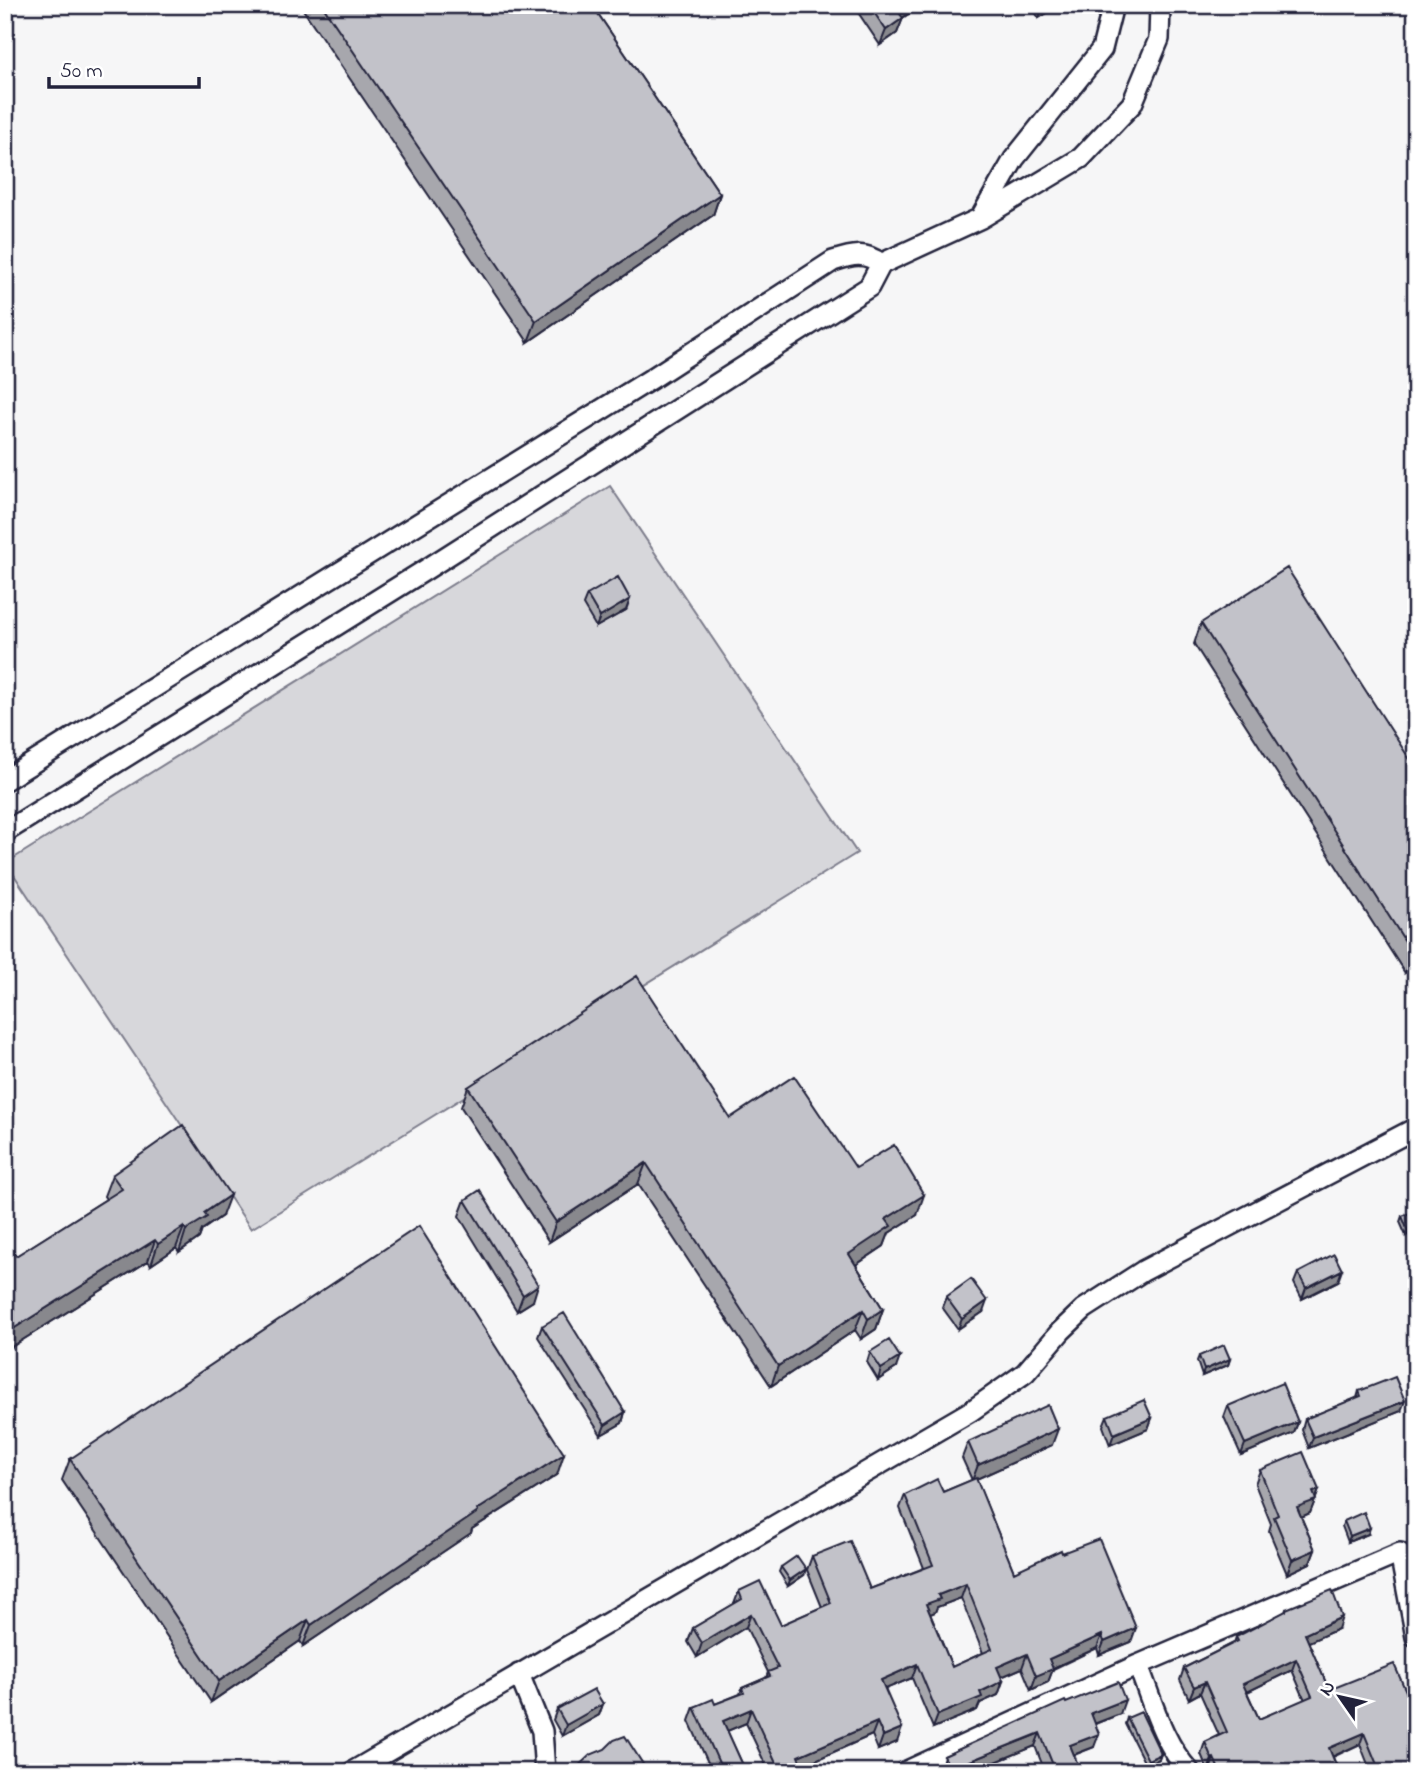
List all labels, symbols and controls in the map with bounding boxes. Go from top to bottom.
scale bar [49,46,200,90]
text: 50 m [60,57,103,87]
north arrow [1306,1662,1376,1732]
text: N [1313,1676,1343,1702]

